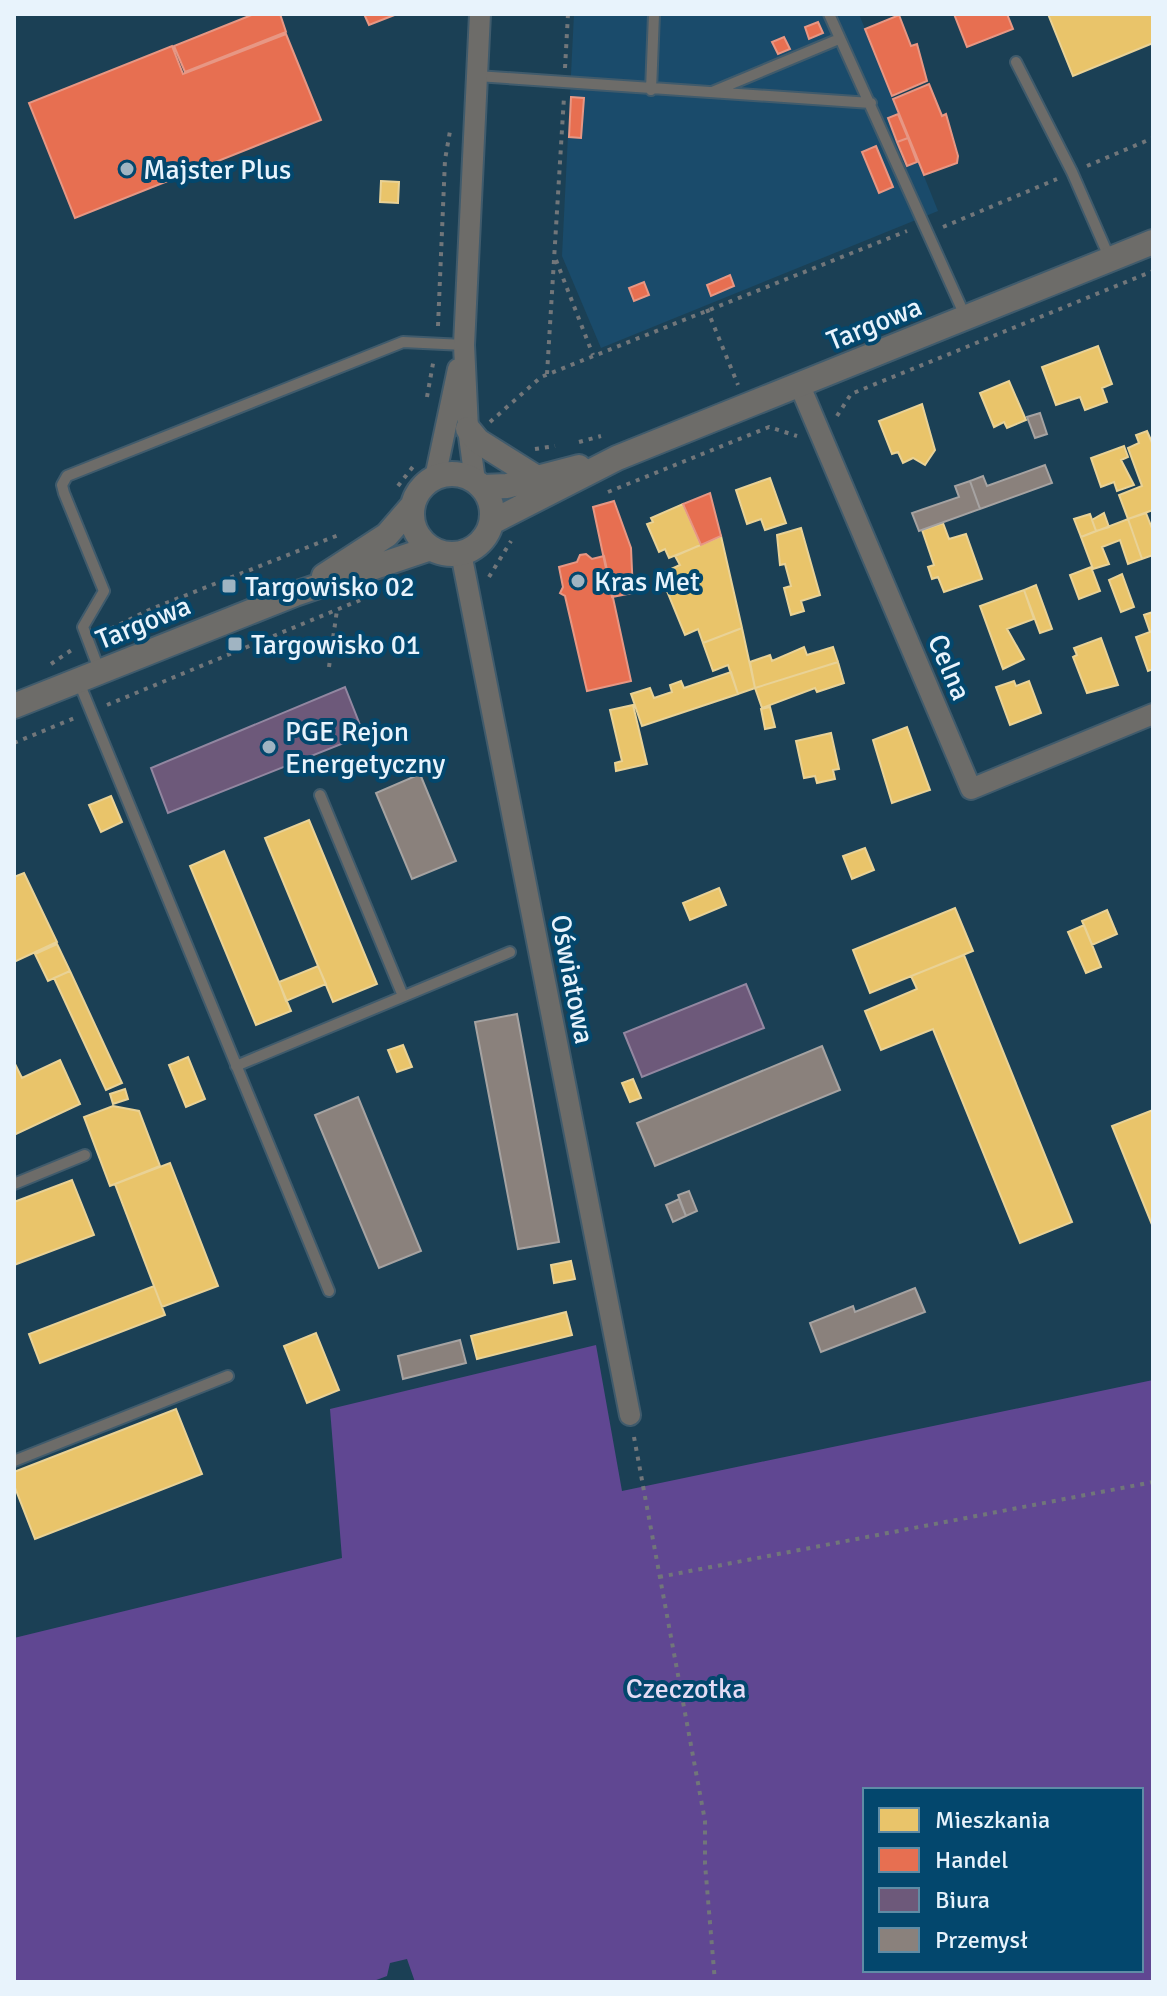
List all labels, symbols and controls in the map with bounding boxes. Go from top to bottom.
place label: Majster Plus [143,153,291,187]
marker: Majster Plus [118,160,136,178]
street label: Targowa [822,290,927,358]
place label: Kras Met [594,565,700,599]
place label: Targowisko 02 [245,570,415,604]
marker: Kras Met [569,572,587,590]
marker: Targowisko 02 [220,577,238,595]
street label: Targowa [91,589,196,657]
place label: Targowisko 01 [251,628,421,662]
street label: Celna [920,629,978,706]
marker: Targowisko 01 [226,635,244,653]
place label: PGE Rejon Energetyczny [285,715,445,781]
marker: PGE Rejon Energetyczny [260,738,278,756]
street label: Oświatowa [543,912,601,1047]
park label: Czeczotka [626,1672,746,1706]
legend [863,1788,1143,1972]
text: Mieszkania [935,1805,1050,1835]
text: Handel [935,1845,1008,1875]
text: Biura [935,1885,990,1915]
text: Przemysł [935,1925,1028,1955]

